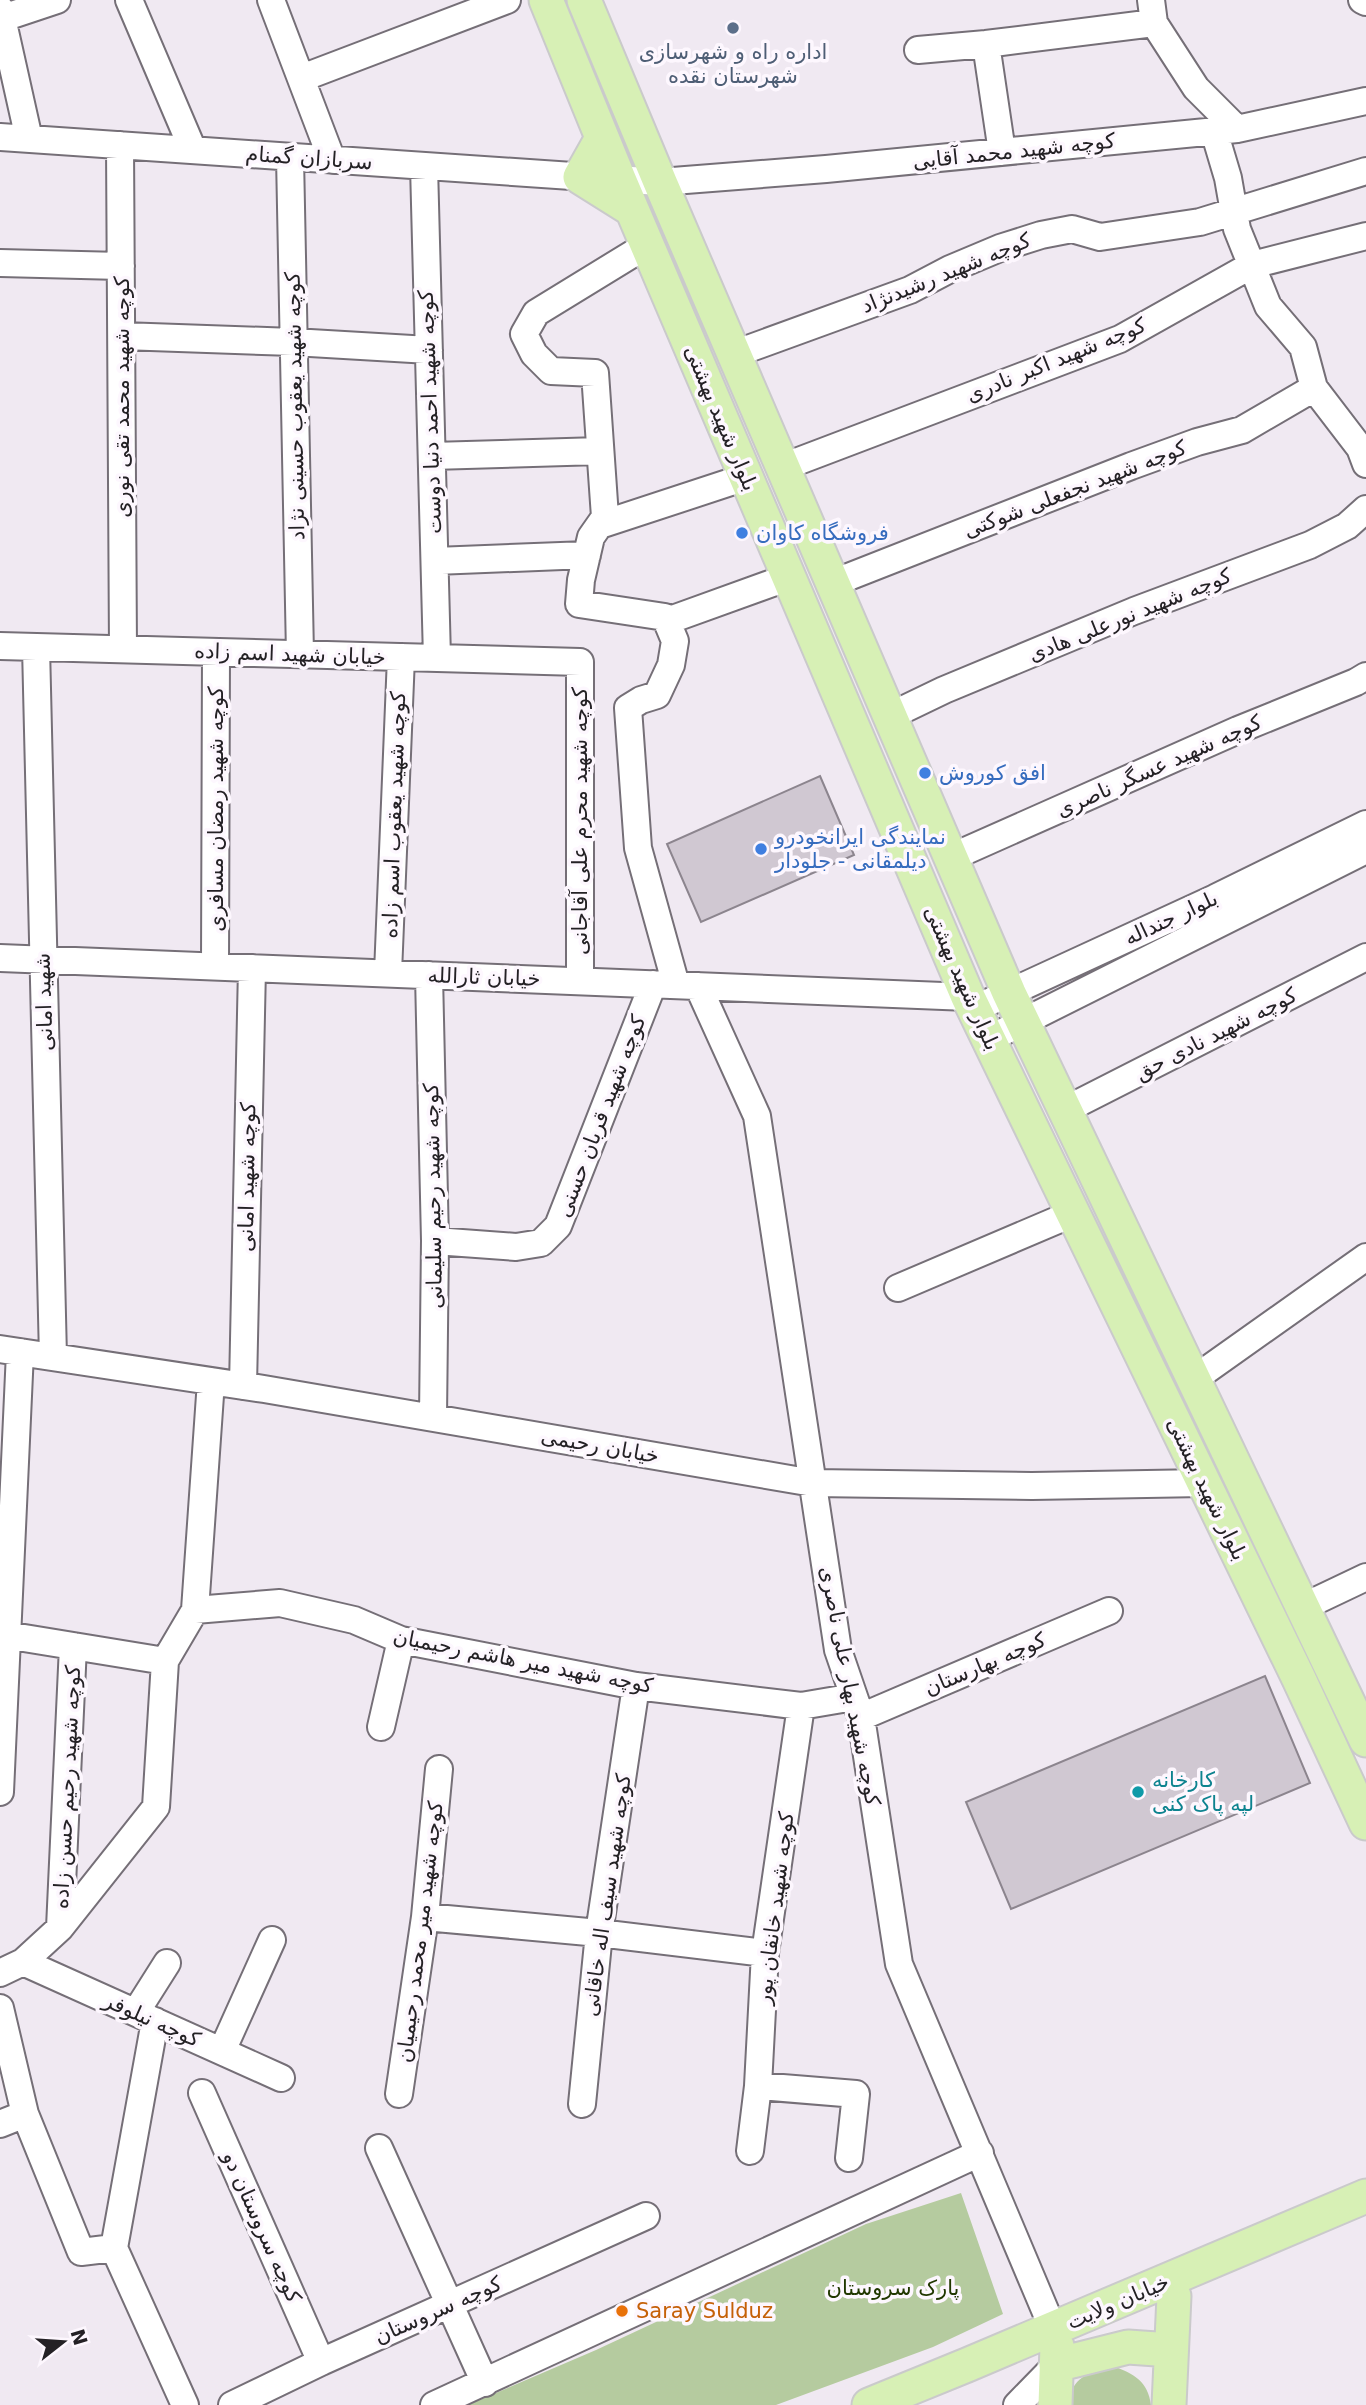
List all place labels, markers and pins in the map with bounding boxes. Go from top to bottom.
marker: اداره راه و شهرسازی شهرستان نقده [725,20,741,36]
place label: اداره راه و شهرسازی شهرستان نقده [639,40,827,88]
place label: فروشگاه کاوان [756,521,889,545]
marker: فروشگاه کاوان [734,525,750,541]
place label: افق کوروش [939,761,1046,785]
marker: افق کوروش [917,765,933,781]
place label: نمایندگی ایرانخودرو دیلمقانی - جلودار [774,825,946,873]
marker: نمایندگی ایرانخودرو دیلمقانی - جلودار [753,841,769,857]
place label: کارخانه لپه پاک کنی [1152,1768,1254,1816]
marker: کارخانه لپه پاک کنی [1130,1784,1146,1800]
place label: Saray Sulduz [636,2299,773,2323]
marker: Saray Sulduz [614,2303,630,2319]

